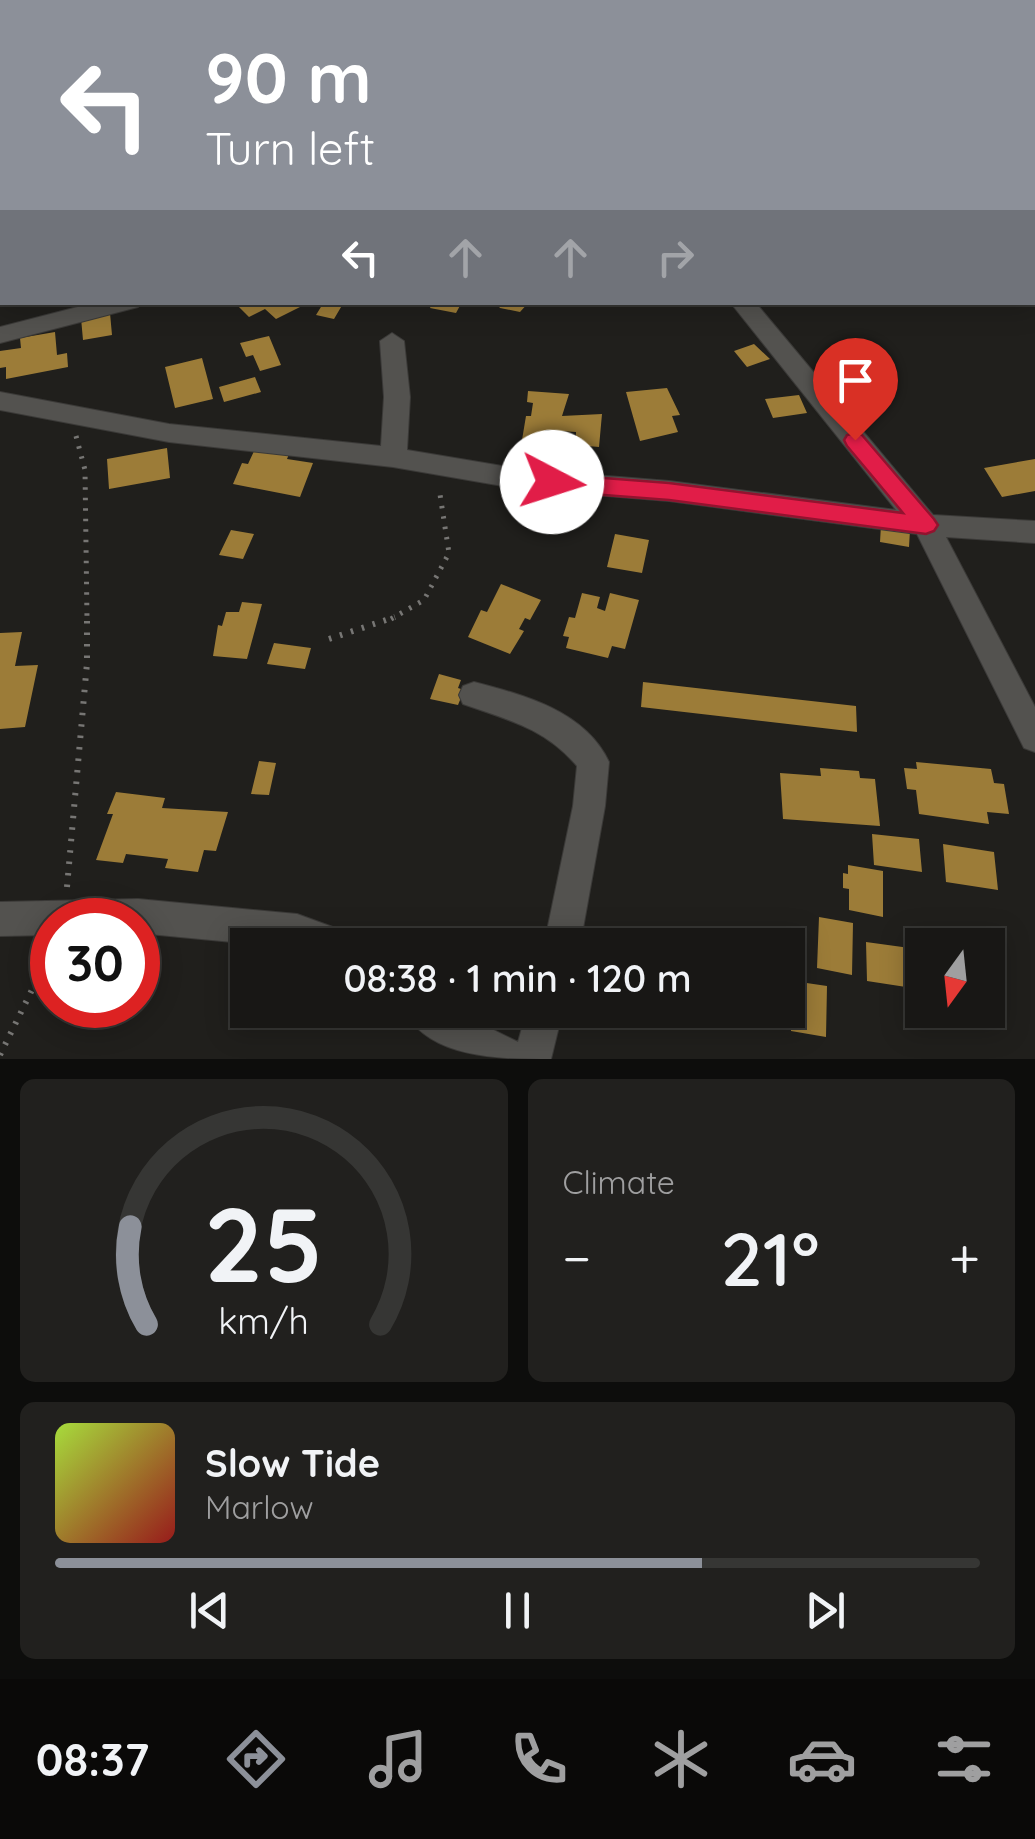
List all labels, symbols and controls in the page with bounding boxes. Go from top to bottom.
text: 90 m [205,33,372,121]
icon: left [40,40,170,170]
text: Turn left [205,120,375,176]
icon: left [333,230,388,285]
icon: ahead [438,230,493,285]
icon: ahead [543,230,598,285]
icon: right [648,230,703,285]
pin [813,338,898,441]
icon: arrive [828,353,883,408]
position arrow [500,430,604,534]
speed limit sign: 30 [30,898,160,1028]
north arrow [905,928,1005,1028]
map controls [905,928,1005,1028]
text: 08:38 · 1 min · 120 m [343,954,692,1002]
text: Climate [563,1162,675,1202]
text: 25 [204,1178,323,1308]
text: 21° [721,1211,820,1305]
text: − [563,1223,591,1292]
text: + [949,1223,980,1292]
text: km/h [218,1298,309,1343]
text: Slow Tide [205,1439,380,1487]
text: Marlow [205,1487,314,1527]
icon: previous [182,1583,237,1638]
icon: pause [490,1583,545,1638]
icon: next [798,1583,853,1638]
icon: directions [221,1724,291,1794]
icon: music [363,1724,433,1794]
icon: phone [504,1724,574,1794]
icon: climate [646,1724,716,1794]
icon: car [787,1724,857,1794]
icon: filters [929,1724,999,1794]
text: 08:37 [36,1731,149,1787]

